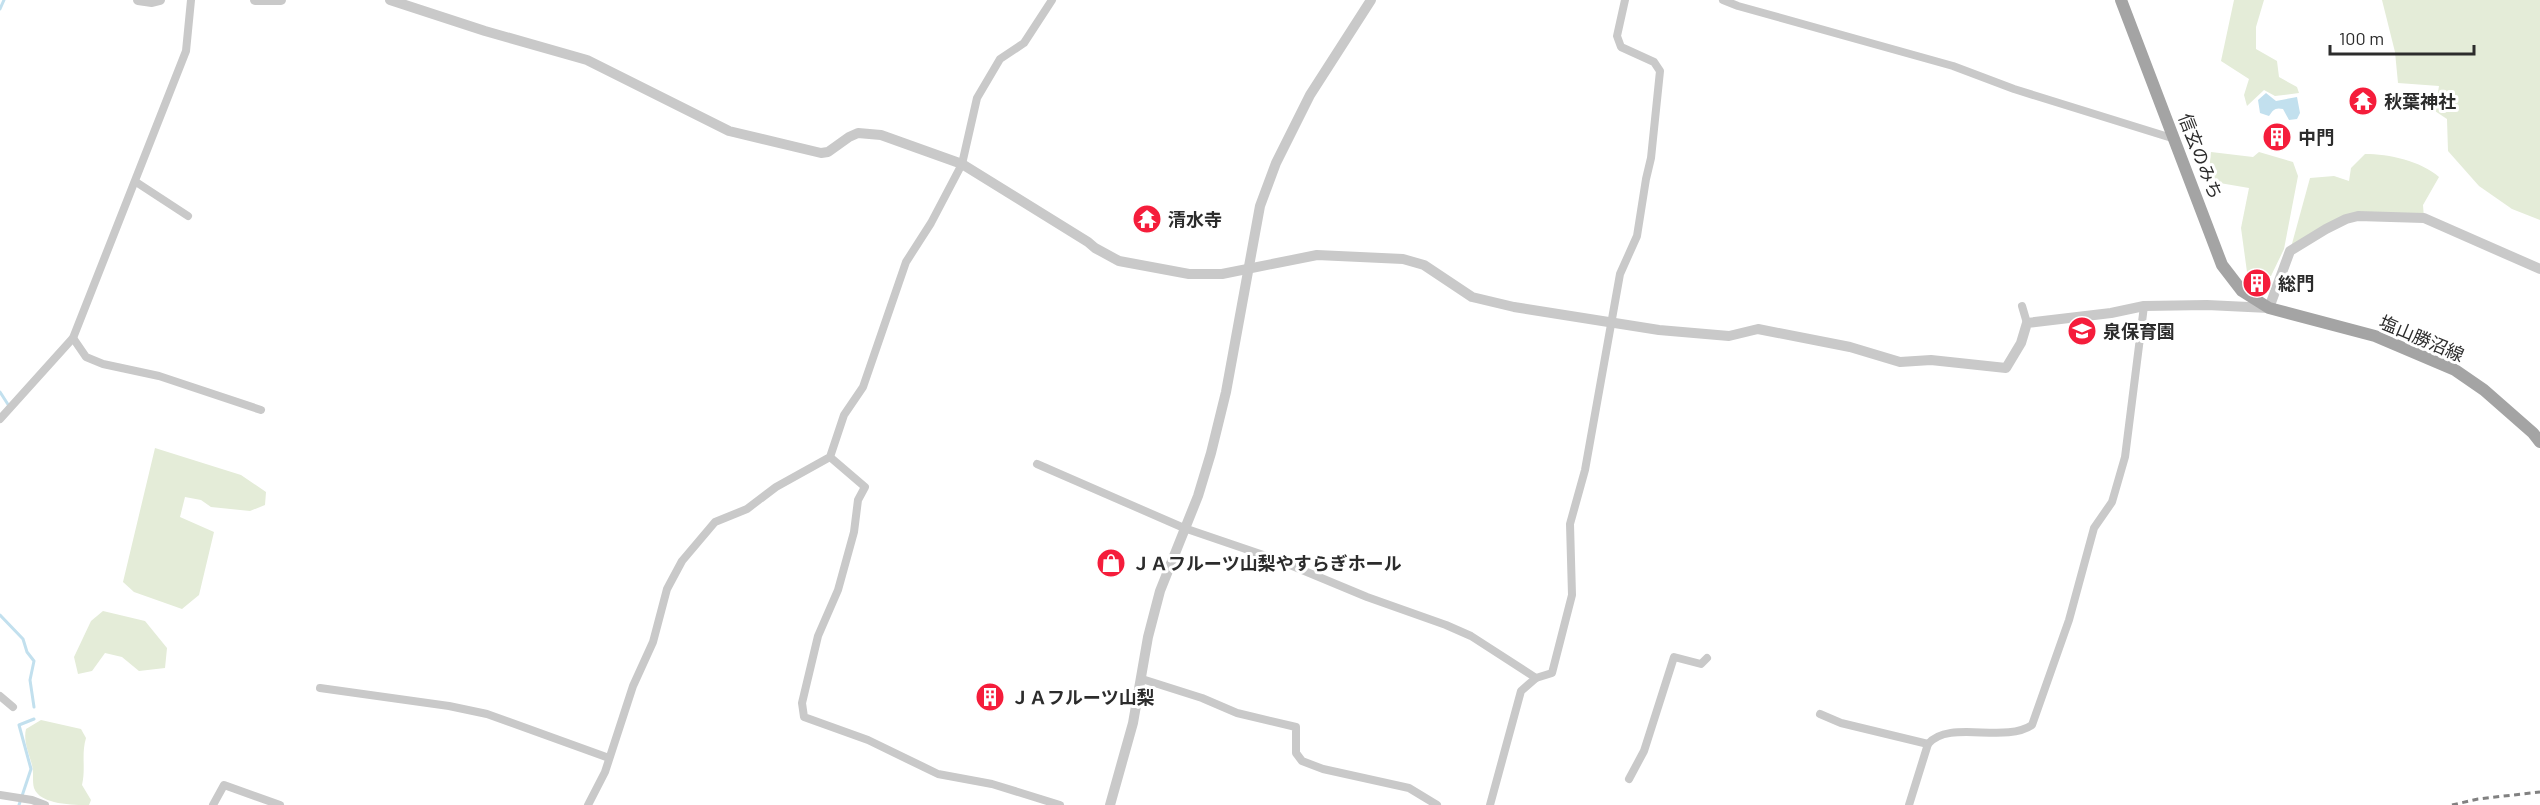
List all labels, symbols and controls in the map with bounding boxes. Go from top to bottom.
scale bar [2330,18,2474,56]
text: 100 m [2339,27,2384,49]
temple icon: 秋葉神社 [2347,85,2379,117]
place label: 秋葉神社 [2384,90,2456,112]
street label: 信玄のみち [2175,110,2227,202]
building icon: 中門 [2261,121,2293,153]
place label: 中門 [2298,126,2334,148]
temple icon: 清水寺 [1131,203,1163,235]
place label: 清水寺 [1168,208,1222,230]
building icon: 総門 [2241,267,2273,299]
place label: 総門 [2278,272,2314,294]
street label: 塩山勝沼線 [2376,310,2468,366]
school or university icon: 泉保育園 [2066,315,2098,347]
place label: 泉保育園 [2103,320,2175,342]
shop icon: ＪＡフルーツ山梨やすらぎホール [1095,547,1127,579]
place label: ＪＡフルーツ山梨やすらぎホール [1132,552,1402,574]
building icon: ＪＡフルーツ山梨 [974,681,1006,713]
place label: ＪＡフルーツ山梨 [1011,686,1155,708]

